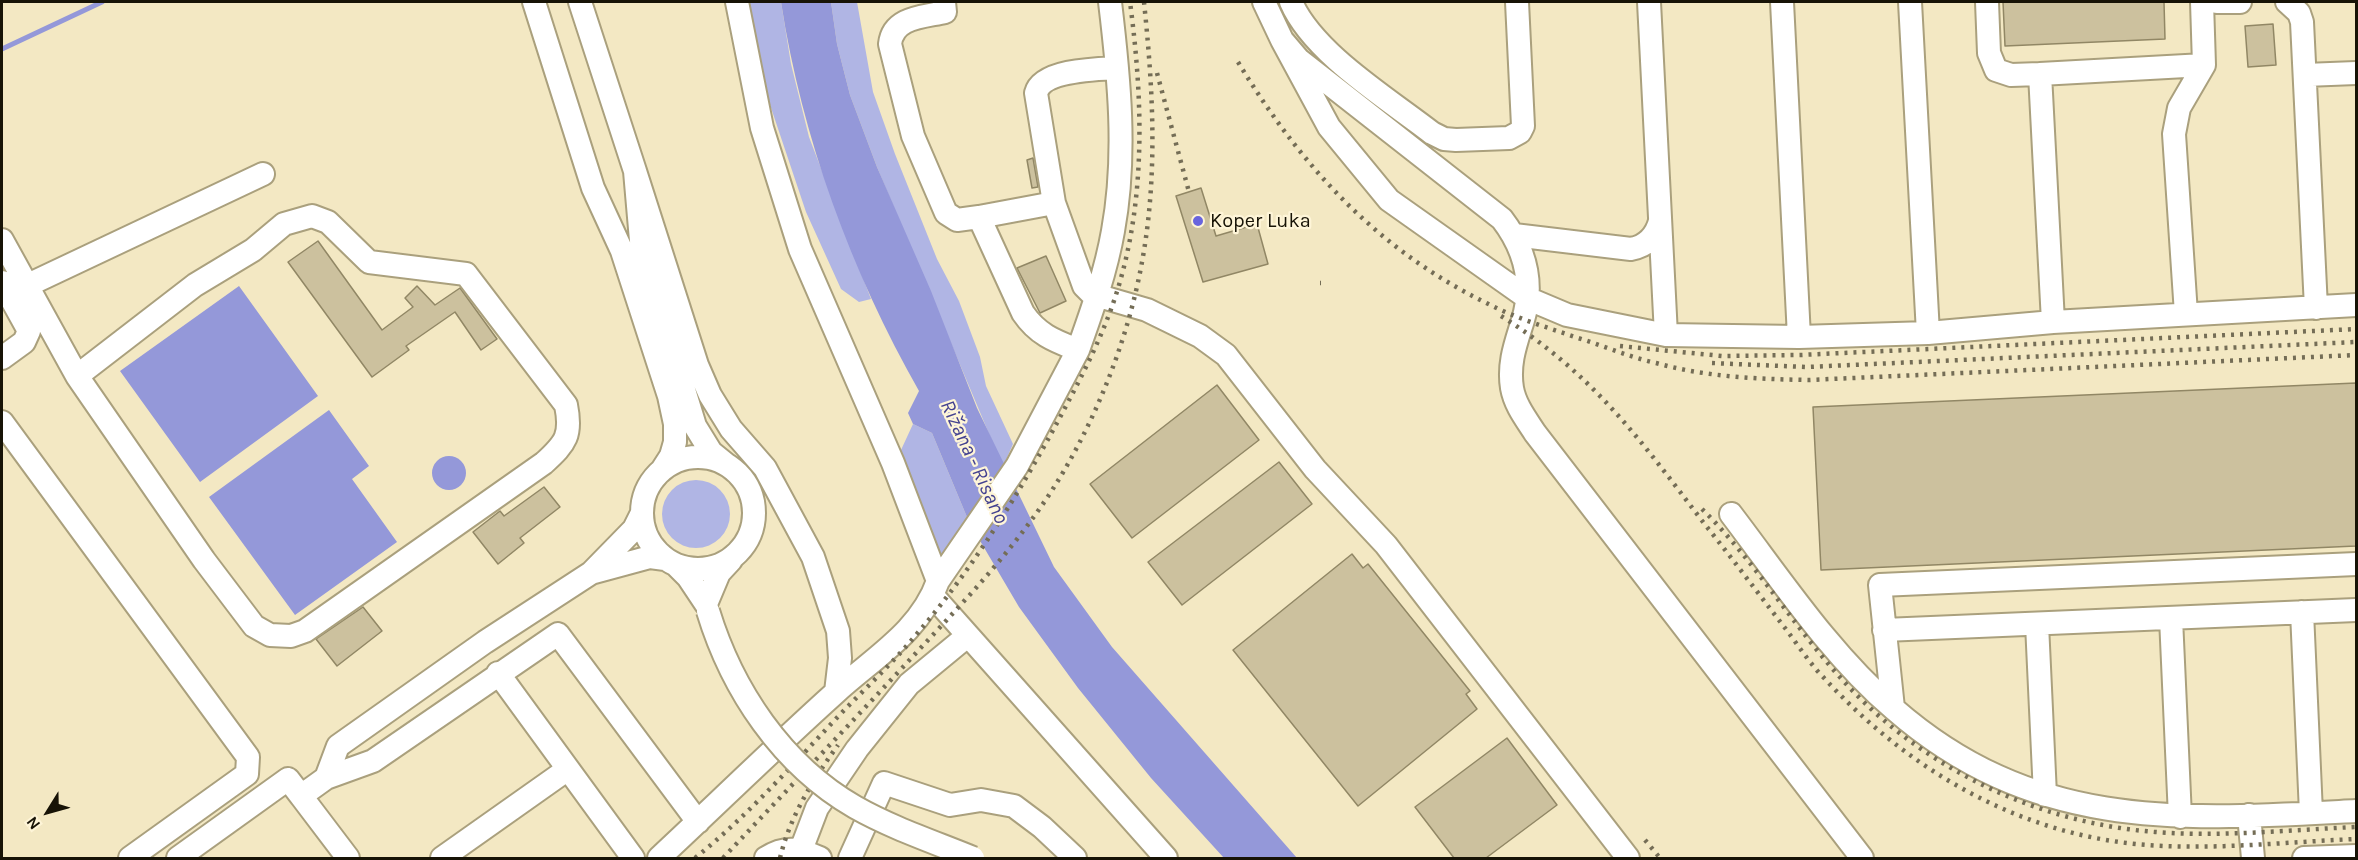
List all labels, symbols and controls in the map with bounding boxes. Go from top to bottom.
place label: Koper Luka [1210,209,1311,233]
marker: Koper Luka [1191,214,1205,228]
water label: Rižana - Risano [934,396,1014,528]
north arrow [18,782,78,842]
text: N [22,813,44,833]

